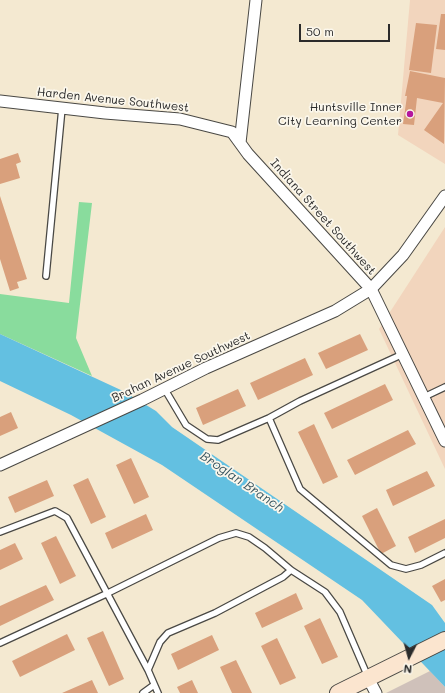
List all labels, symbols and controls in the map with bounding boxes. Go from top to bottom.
scale bar [301,16,392,42]
text: 50 m [306,23,334,39]
street label: Harden Avenue Southwest [36,85,190,115]
place label: Huntsville Inner City Learning Center [278,100,402,128]
marker: Huntsville Inner City Learning Center [405,109,415,119]
street label: Indiana Street Southwest [267,156,379,278]
street label: Brahan Avenue Southwest [109,328,253,406]
water label: Broglan Branch [197,448,287,516]
north arrow [389,637,429,677]
text: N [403,662,413,677]

